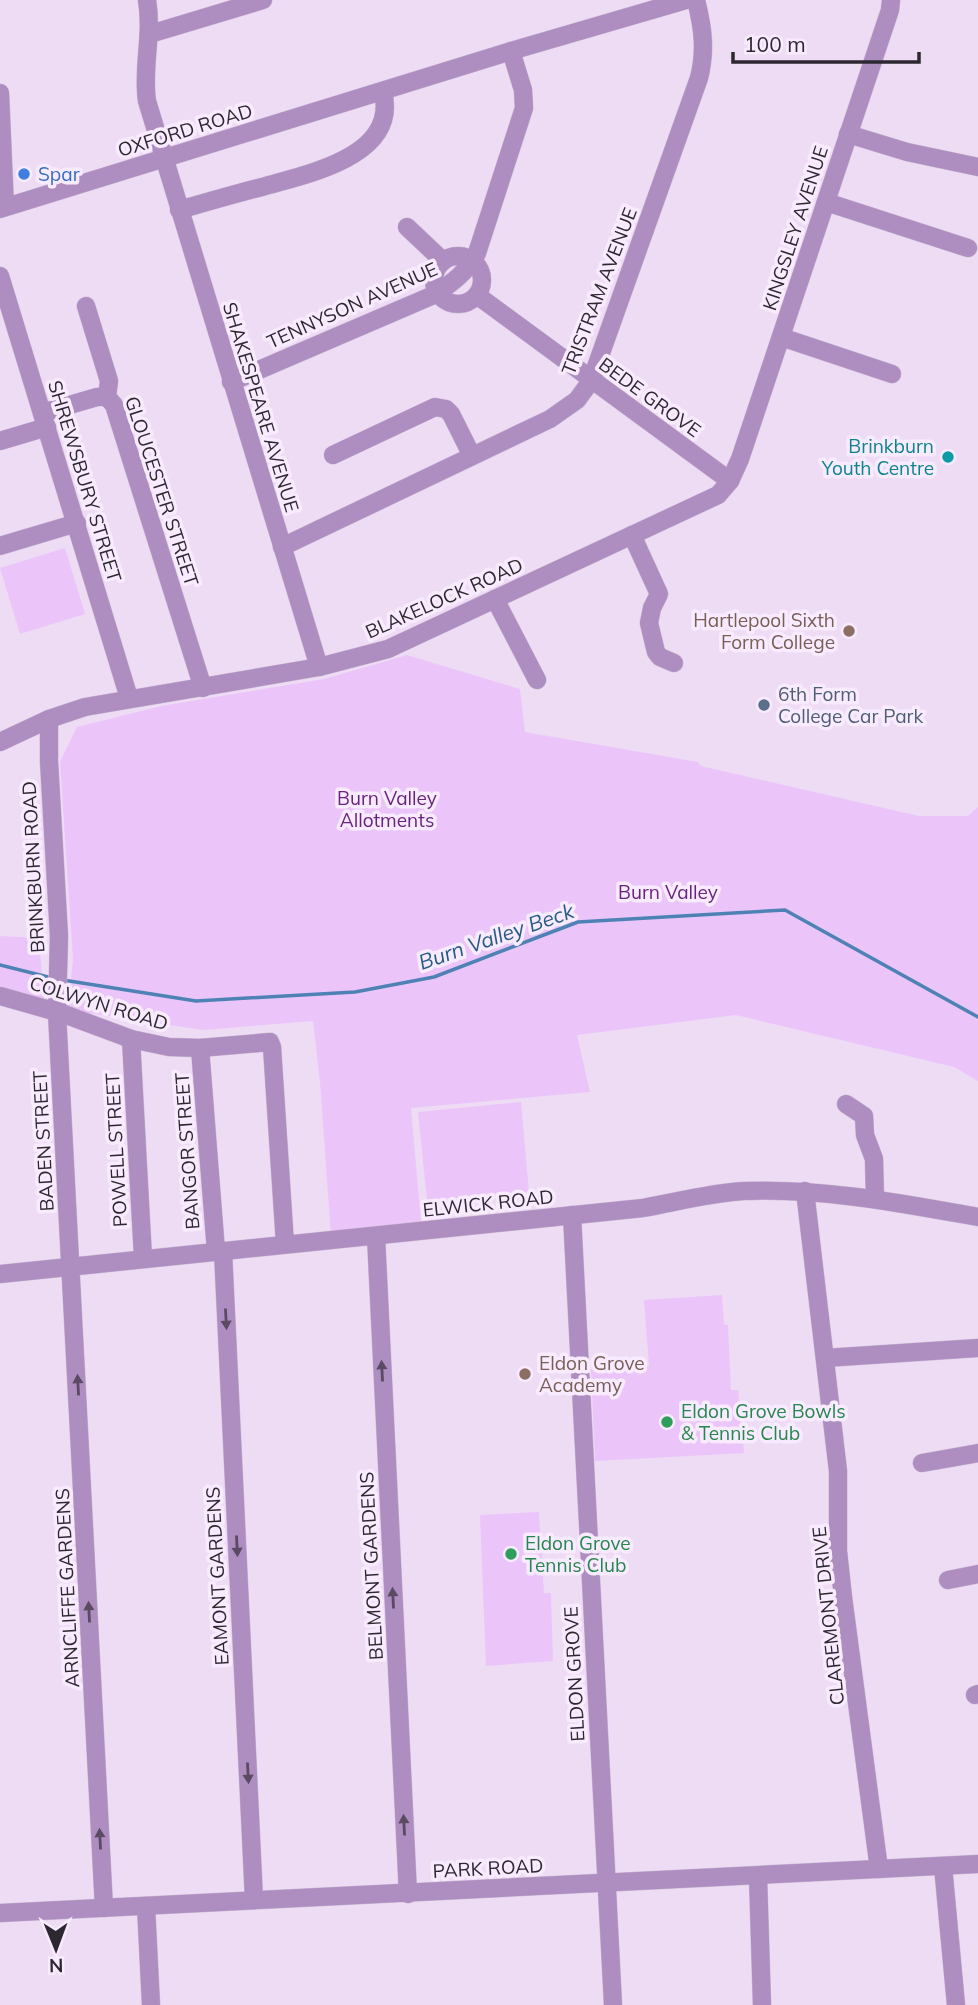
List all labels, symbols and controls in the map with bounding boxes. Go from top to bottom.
scale bar [733,21,918,65]
text: 100 m [744,31,806,57]
street label: OXFORD ROAD [115,98,255,162]
street label: KINGSLEY AVENUE [757,143,833,313]
place label: Spar [38,162,80,186]
marker: Spar [16,166,32,182]
street label: TRISTRAM AVENUE [556,204,642,378]
street label: TENNYSON AVENUE [263,257,441,353]
street label: SHAKESPEARE AVENUE [218,299,304,515]
street label: BEDE GROVE [594,352,706,442]
street label: SHREWSBURY STREET [43,377,127,585]
street label: GLOUCESTER STREET [120,393,204,589]
place label: Brinkburn Youth Centre [821,434,934,480]
marker: Brinkburn Youth Centre [940,449,956,465]
street label: BLAKELOCK ROAD [361,552,527,644]
place label: Hartlepool Sixth Form College [693,608,835,654]
marker: Hartlepool Sixth Form College [841,623,857,639]
place label: 6th Form College Car Park [778,682,923,728]
marker: 6th Form College Car Park [756,697,772,713]
street label: BRINKBURN ROAD [17,781,49,953]
park label: Burn Valley Allotments [337,786,437,832]
park label: Burn Valley [618,880,718,904]
water label: Burn Valley Beck [415,897,578,975]
street label: COLWYN ROAD [27,971,171,1035]
street label: BADEN STREET [27,1069,59,1212]
street label: BANGOR STREET [170,1071,204,1230]
street label: POWELL STREET [100,1072,132,1228]
street label: ELWICK ROAD [421,1184,555,1222]
one-way arrow [221,1308,232,1330]
place label: Eldon Grove Academy [539,1351,645,1397]
one-way arrow [377,1360,388,1382]
marker: Eldon Grove Academy [517,1366,533,1382]
one-way arrow [72,1374,83,1396]
place label: Eldon Grove Bowls & Tennis Club [681,1399,846,1445]
marker: Eldon Grove Bowls & Tennis Club [659,1414,675,1430]
street label: BELMONT GARDENS [354,1471,388,1661]
street label: EAMONT GARDENS [200,1486,234,1666]
street label: ARNCLIFFE GARDENS [50,1488,84,1688]
street label: CLAREMONT DRIVE [807,1525,849,1707]
place label: Eldon Grove Tennis Club [525,1531,631,1577]
one-way arrow [232,1535,243,1557]
marker: Eldon Grove Tennis Club [503,1546,519,1562]
one-way arrow [388,1587,399,1609]
one-way arrow [83,1601,94,1623]
street label: ELDON GROVE [558,1606,590,1742]
one-way arrow [242,1763,253,1785]
one-way arrow [399,1814,410,1836]
one-way arrow [95,1828,106,1850]
street label: PARK ROAD [432,1853,544,1883]
north arrow [21,1914,91,1984]
text: N [49,1954,64,1978]

